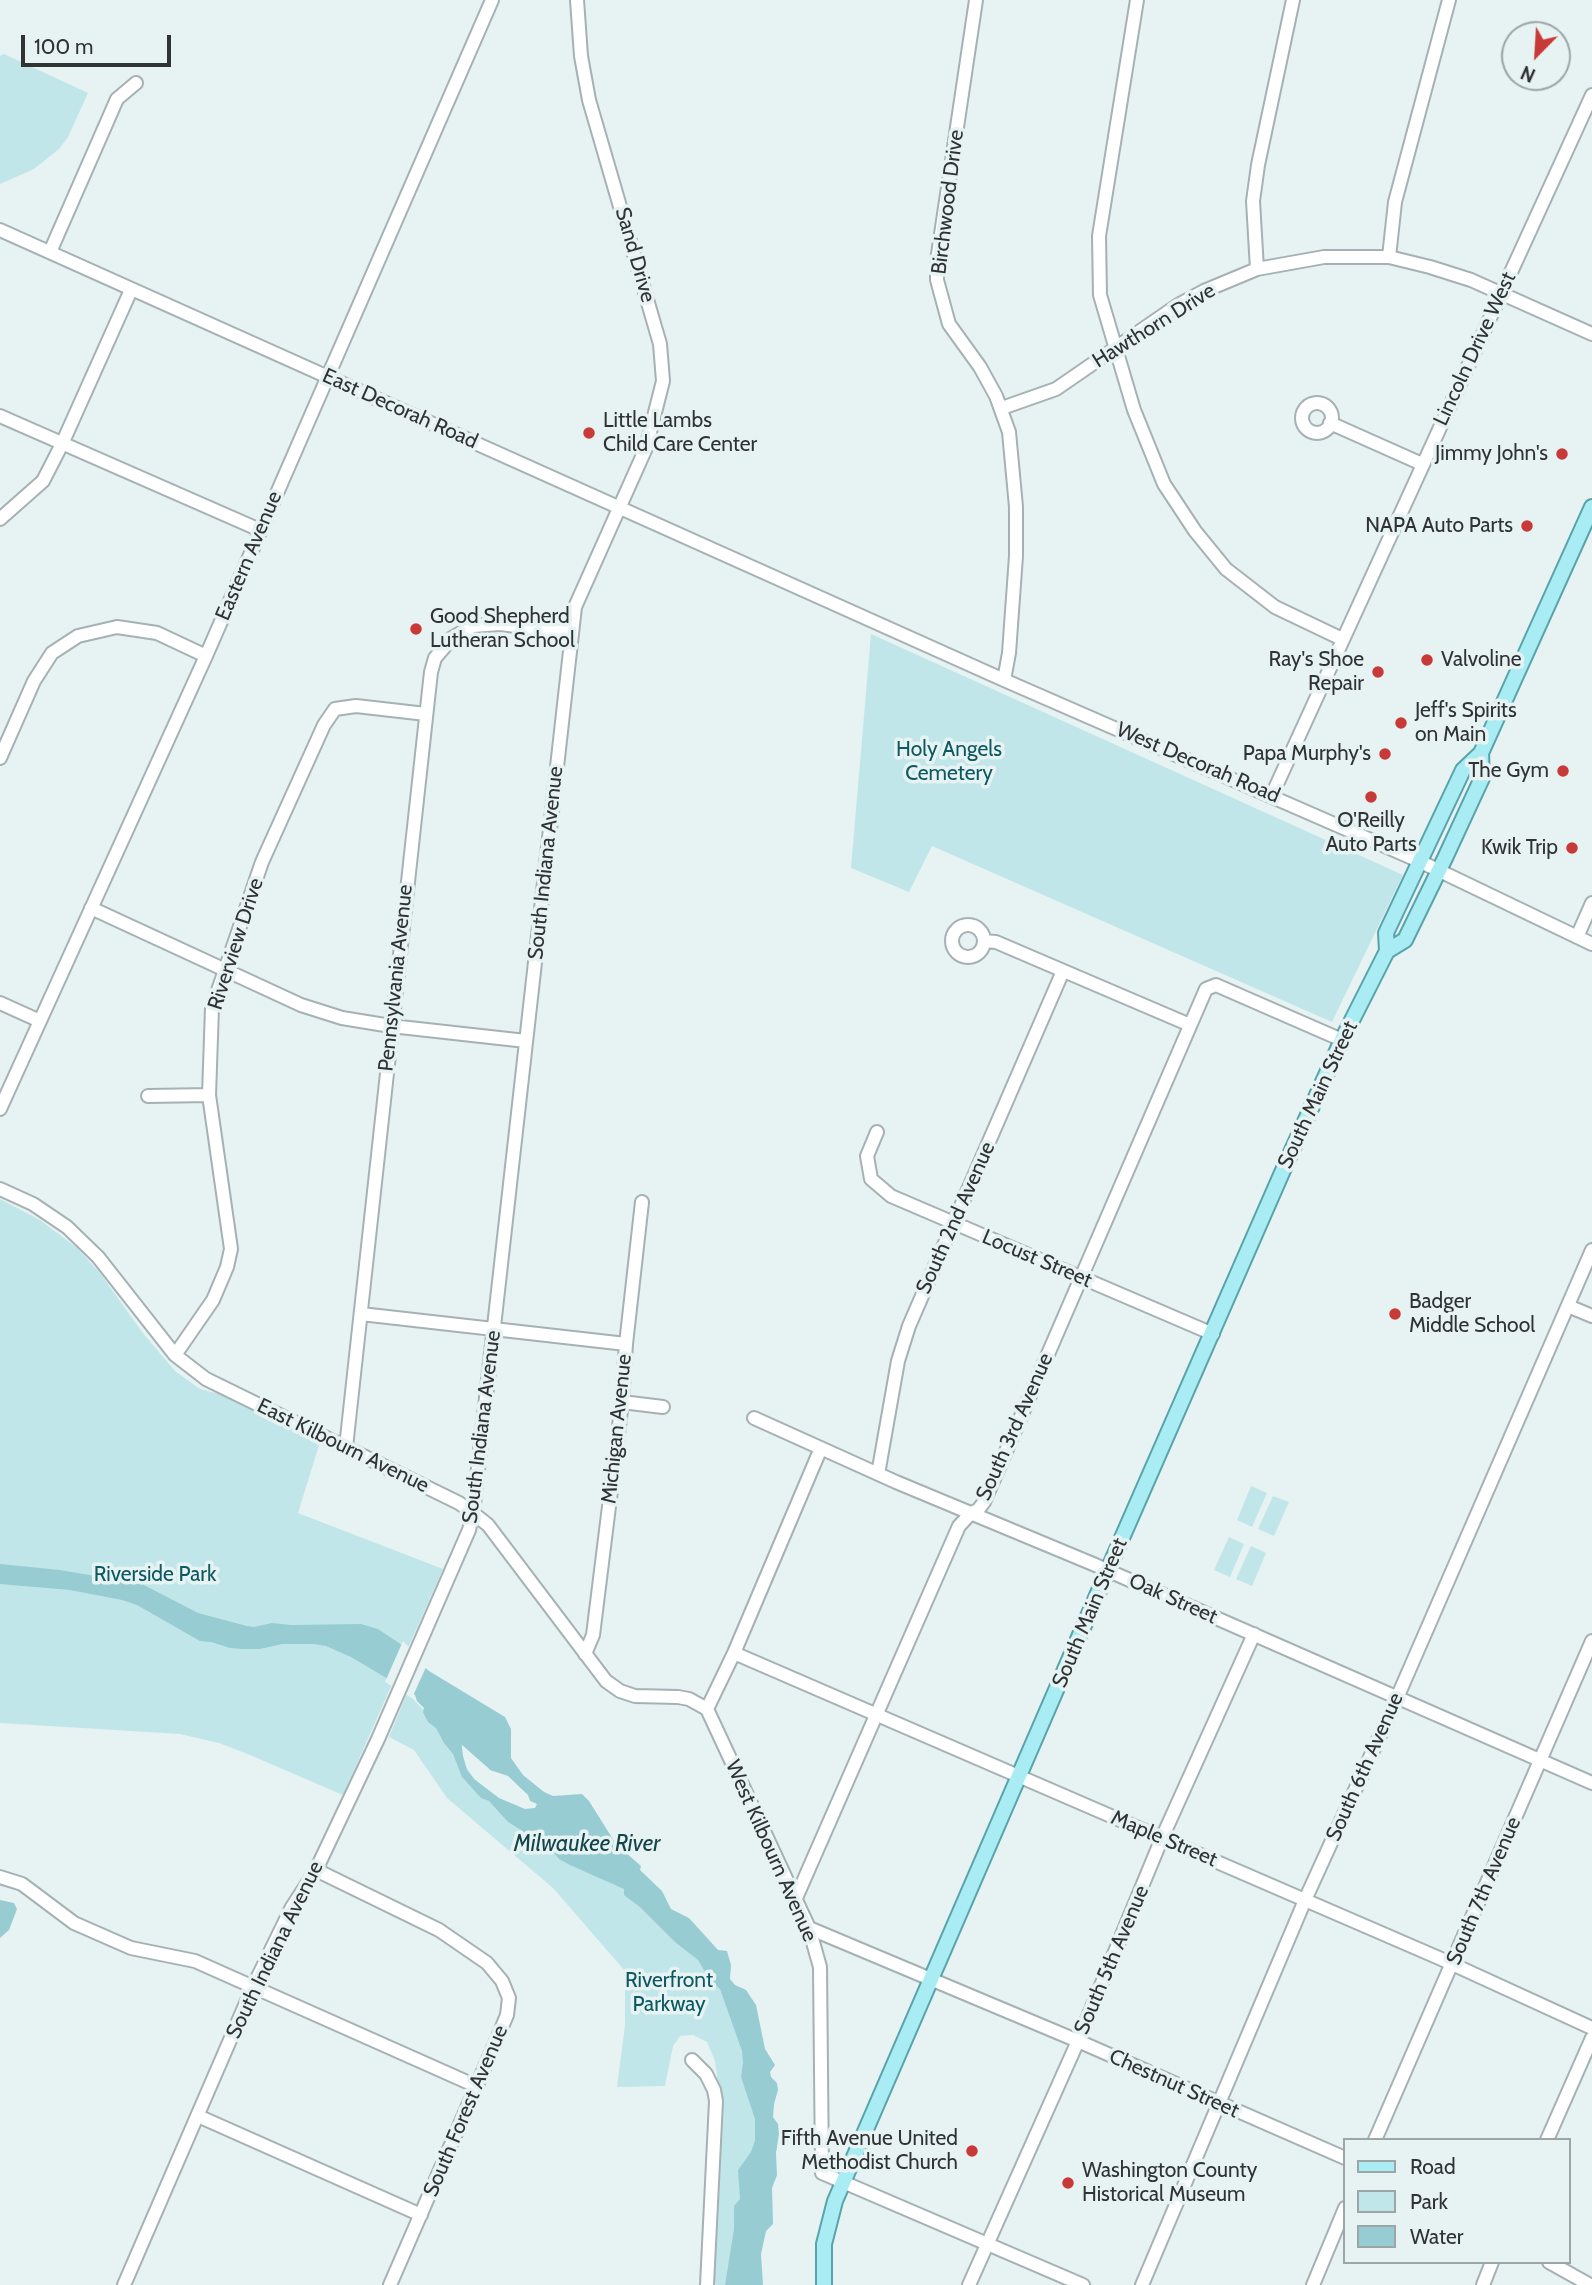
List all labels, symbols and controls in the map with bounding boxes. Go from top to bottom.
scale bar [24,21,175,65]
north arrow [1501,21,1571,91]
text: 100 m [34,34,93,59]
text: N [1517,61,1539,87]
street label: Birchwood Drive [927,128,969,276]
street label: Sand Drive [609,205,661,305]
street label: Lincoln Drive West [1428,268,1522,430]
street label: Hawthorn Drive [1088,278,1220,374]
street label: East Decorah Road [318,363,482,455]
place label: Little Lambs Child Care Center [603,408,757,458]
marker: Little Lambs Child Care Center [581,425,597,441]
place label: Jimmy John's [1435,441,1548,467]
marker: Jimmy John's [1554,446,1570,462]
street label: Eastern Avenue [210,488,288,624]
place label: NAPA Auto Parts [1365,513,1513,539]
marker: NAPA Auto Parts [1519,518,1535,534]
place label: Good Shepherd Lutheran School [430,604,575,654]
marker: Good Shepherd Lutheran School [408,621,424,637]
place label: Ray's Shoe Repair [1269,647,1364,697]
place label: Valvoline [1441,647,1521,673]
marker: Valvoline [1419,652,1435,668]
marker: Ray's Shoe Repair [1370,664,1386,680]
place label: Jeff's Spirits on Main [1415,698,1517,748]
marker: Jeff's Spirits on Main [1393,715,1409,731]
street label: West Decorah Road [1112,717,1284,809]
park label: Holy Angels Cemetery [896,737,1002,787]
place label: Papa Murphy's [1243,741,1371,767]
marker: Papa Murphy's [1377,746,1393,762]
place label: The Gym [1468,758,1549,784]
marker: The Gym [1555,763,1571,779]
street label: South Indiana Avenue [523,765,569,961]
marker: O'Reilly Auto Parts [1363,789,1379,805]
place label: O'Reilly Auto Parts [1325,808,1417,858]
place label: Kwik Trip [1481,835,1558,861]
marker: Kwik Trip [1564,840,1580,856]
street label: Riverview Drive [203,875,269,1013]
street label: Pennsylvania Avenue [374,883,418,1073]
street label: South Main Street [1273,1017,1363,1173]
street label: South 2nd Avenue [911,1138,1001,1298]
street label: Locust Street [978,1225,1096,1293]
place label: Badger Middle School [1409,1289,1535,1339]
marker: Badger Middle School [1387,1306,1403,1322]
street label: South Indiana Avenue [458,1329,506,1525]
street label: South 3rd Avenue [971,1349,1059,1505]
street label: Michigan Avenue [597,1353,637,1505]
street label: East Kilbourn Avenue [253,1393,433,1499]
street label: South Main Street [1047,1534,1133,1692]
park label: Riverside Park [94,1562,216,1588]
street label: Oak Street [1125,1568,1221,1630]
street label: South 6th Avenue [1321,1689,1409,1845]
street label: West Kilbourn Avenue [720,1756,822,1946]
street label: Maple Street [1107,1805,1221,1873]
street label: South 7th Avenue [1441,1813,1527,1969]
water label: Milwaukee River [514,1830,660,1858]
street label: South Indiana Avenue [221,1857,329,2043]
street label: South 5th Avenue [1069,1882,1155,2038]
park label: Riverfront Parkway [625,1968,713,2018]
street label: South Forest Avenue [418,2021,514,2201]
street label: Chestnut Street [1105,2044,1243,2124]
place label: Fifth Avenue United Methodist Church [781,2126,958,2176]
legend [1344,2138,1571,2264]
marker: Fifth Avenue United Methodist Church [964,2143,980,2159]
text: Road [1410,2154,1456,2179]
place label: Washington County Historical Museum [1082,2158,1257,2208]
marker: Washington County Historical Museum [1060,2175,1076,2191]
text: Park [1410,2189,1448,2214]
text: Water [1410,2224,1463,2249]

